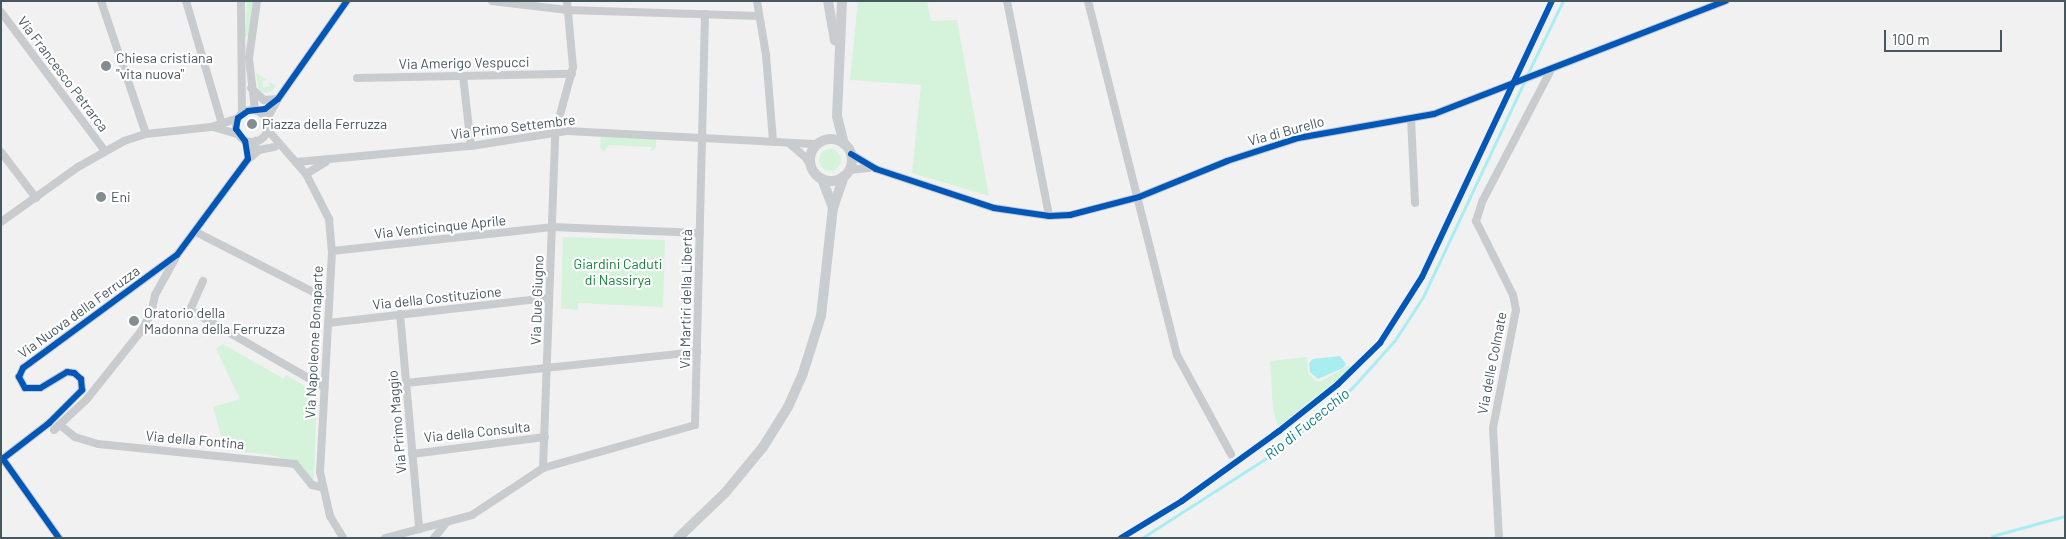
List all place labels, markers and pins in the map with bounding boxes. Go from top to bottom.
place label: Chiesa cristiana "vita nuova" [116,50,213,82]
marker: Chiesa cristiana "vita nuova" [100,60,112,72]
place label: Piazza della Ferruzza [262,116,387,132]
marker: Piazza della Ferruzza [246,118,258,130]
place label: Eni [111,189,131,205]
marker: Eni [95,191,107,203]
place label: Oratorio della Madonna della Ferruzza [144,305,285,338]
marker: Oratorio della Madonna della Ferruzza [128,315,140,327]

